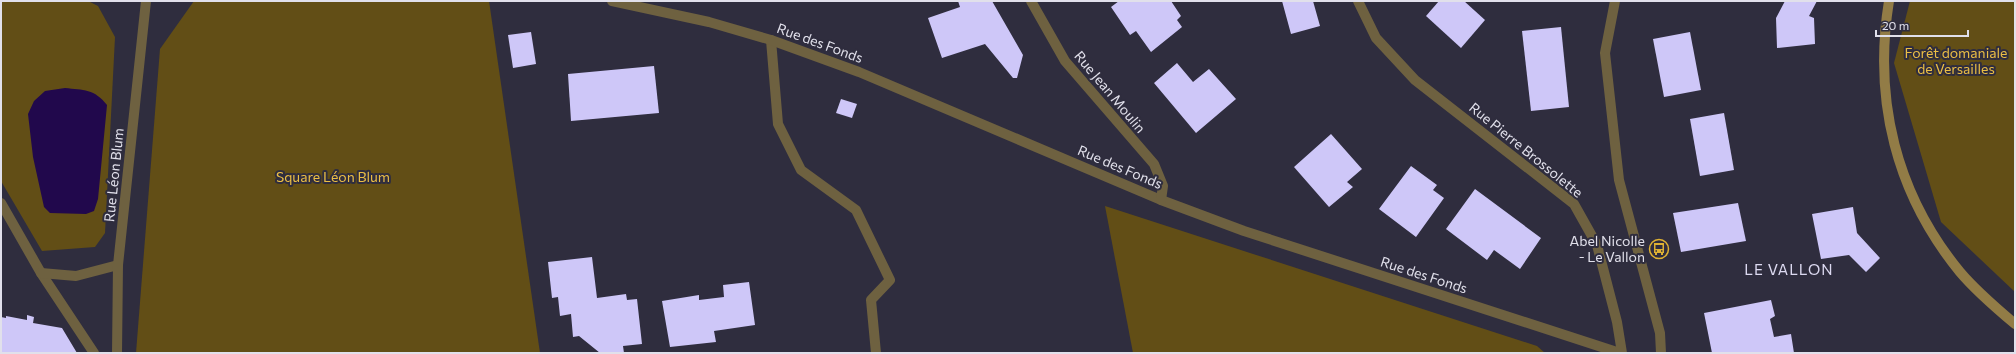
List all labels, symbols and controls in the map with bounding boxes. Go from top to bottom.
scale bar [1876,12,1968,38]
text: 20 m [1882,18,1909,32]
street label: Rue des Fonds [775,19,865,66]
park label: Forêt domaniale de Versailles [1904,44,2008,77]
street label: Rue Jean Moulin [1071,47,1149,136]
street label: Rue Pierre Brossolette [1466,99,1587,201]
street label: Rue Léon Blum [100,127,127,223]
street label: Rue des Fonds [1075,141,1165,192]
park label: Square Léon Blum [276,168,390,185]
place label: Abel Nicolle - Le Vallon [1569,232,1645,265]
bus stop icon: Abel Nicolle - Le Vallon [1648,238,1670,260]
street label: Rue des Fonds [1379,252,1470,297]
district label: LE VALLON [1744,260,1834,278]

